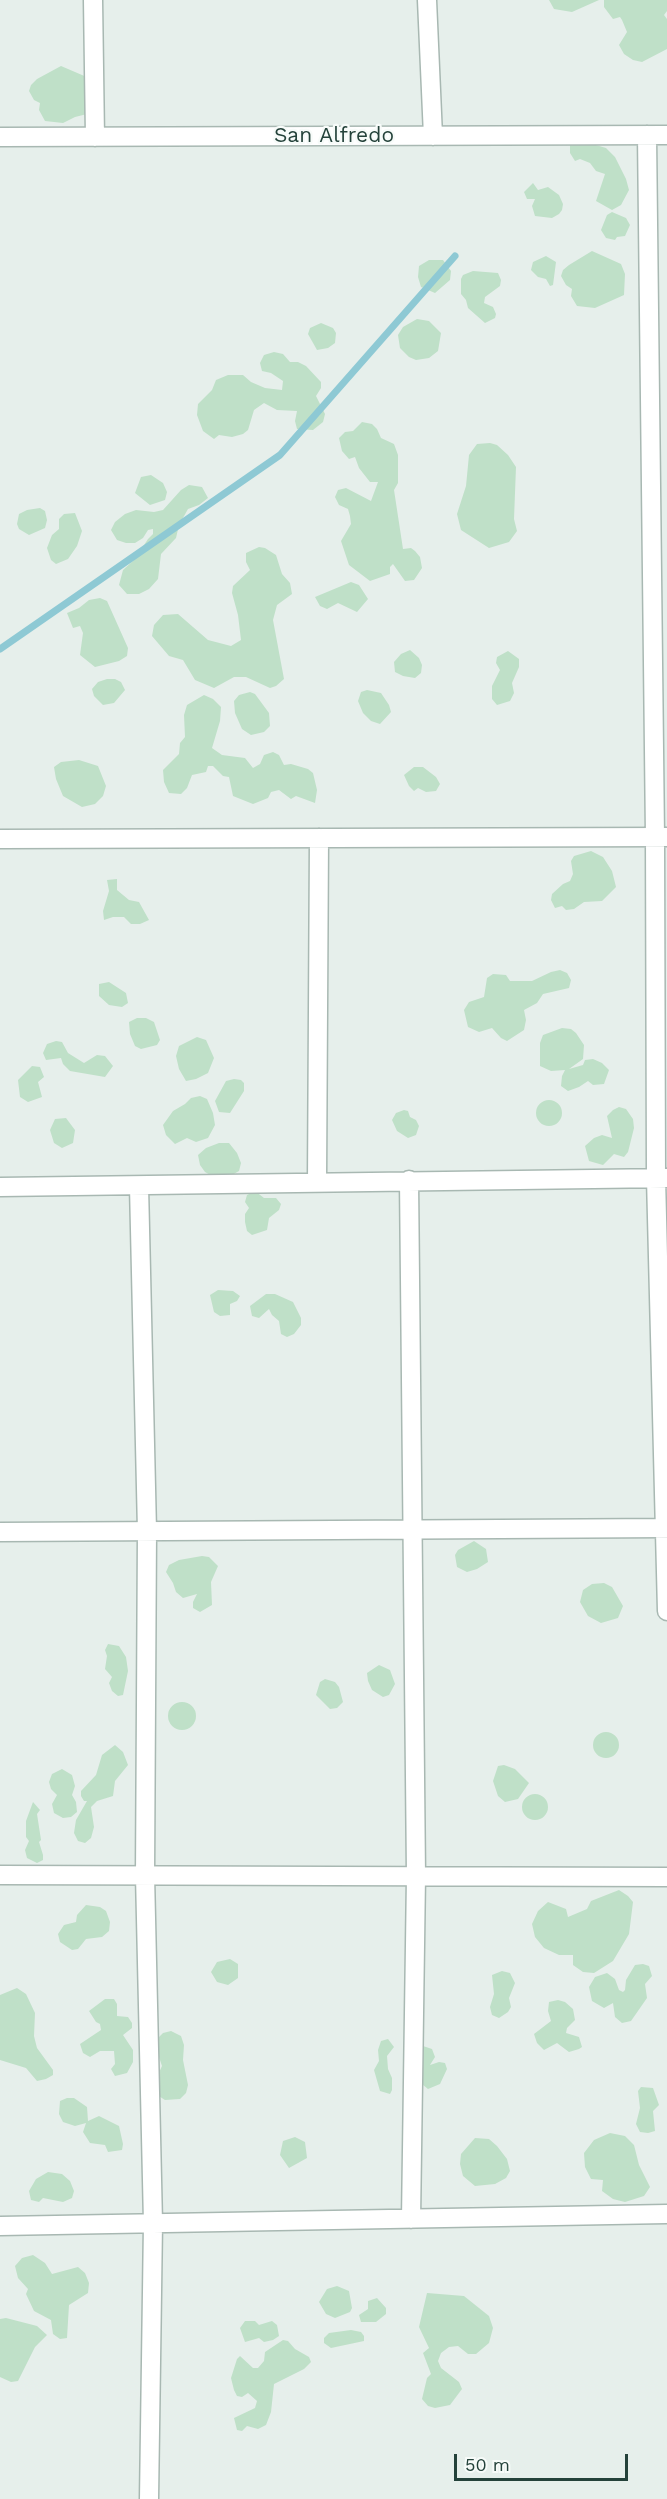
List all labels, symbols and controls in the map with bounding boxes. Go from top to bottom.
street label: San Alfredo [274,123,394,149]
scale bar [457,2442,631,2480]
text: 50 m [465,2454,510,2475]

